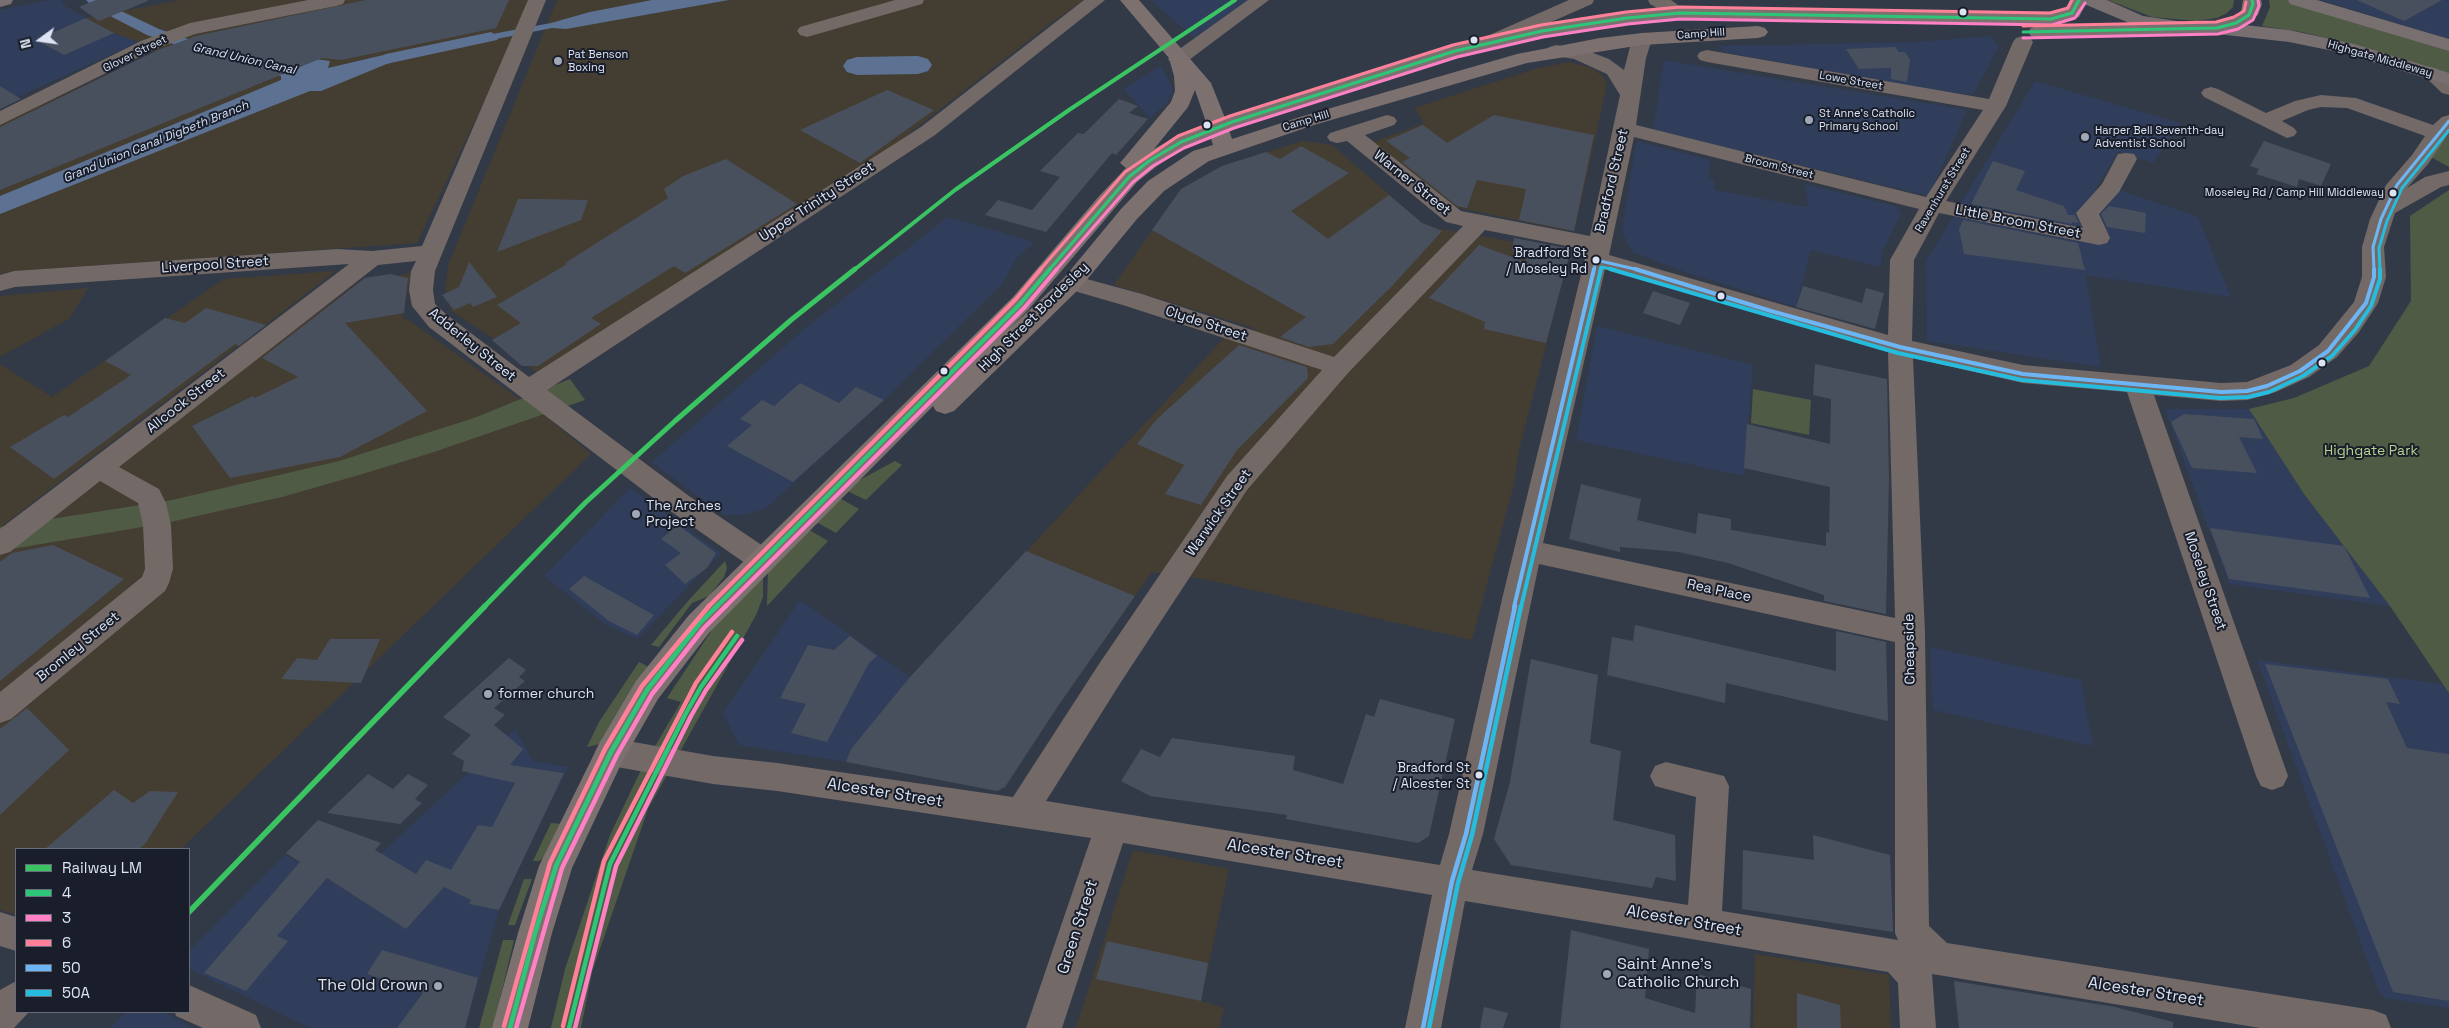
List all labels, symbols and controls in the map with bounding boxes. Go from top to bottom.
unlabelled marker [1958,7,1968,17]
north arrow [15,15,65,65]
street label: Camp Hill [1677,26,1725,42]
street label: Glover Street [101,33,169,75]
unlabelled marker [1469,35,1479,45]
text: N [16,37,35,50]
street label: Highgate Middleway [2326,38,2434,80]
water label: Grand Union Canal [191,40,297,78]
place label: Pat Benson Boxing [568,48,628,74]
marker: Pat Benson Boxing [552,55,564,67]
street label: Lowe Street [1818,69,1884,93]
water label: Grand Union Canal Digbeth Branch [61,98,251,186]
place label: St Anne's Catholic Primary School [1819,107,1915,133]
street label: Camp Hill [1281,108,1331,134]
marker: St Anne's Catholic Primary School [1803,114,1815,126]
unlabelled marker [1202,120,1212,130]
place label: Harper Bell Seventh-day Adventist School [2095,124,2224,150]
street label: Bradford Street [1592,127,1632,235]
marker: Harper Bell Seventh-day Adventist School [2079,131,2091,143]
street label: Ravenhurst Street [1912,145,1974,235]
street label: Warner Street [1370,147,1454,219]
street label: Broom Street [1743,152,1815,182]
street label: Upper Trinity Street [756,159,878,245]
place label: Moseley Rd / Camp Hill Middleway [2205,186,2384,200]
marker: Moseley Rd / Camp Hill Middleway [2388,188,2398,198]
street label: Little Broom Street [1954,202,2082,242]
place label: Bradford St / Moseley Rd [1506,245,1587,276]
street label: Liverpool Street [161,253,269,277]
marker: Bradford St / Moseley Rd [1591,255,1601,265]
street label: High Street Bordesley [976,259,1092,375]
unlabelled marker [1716,291,1726,301]
street label: Clyde Street [1163,303,1249,345]
street label: Adderley Street [425,305,519,385]
unlabelled marker [2317,358,2327,368]
street label: Allcock Street [143,365,229,437]
unlabelled marker [939,366,949,376]
park label: Highgate Park [2324,443,2418,459]
street label: Warwick Street [1183,466,1255,560]
place label: The Arches Project [646,498,721,530]
marker: The Arches Project [630,508,642,520]
street label: Moseley Street [2180,530,2230,632]
street label: Rea Place [1685,576,1753,606]
street label: Bromley Street [33,608,123,686]
street label: Cheapside [1901,613,1919,685]
place label: former church [498,686,594,702]
marker: former church [482,688,494,700]
place label: Bradford St / Alcester St [1393,760,1470,791]
marker: Bradford St / Alcester St [1474,770,1484,780]
street label: Alcester Street [826,774,944,812]
street label: Alcester Street [1226,835,1344,873]
legend [15,848,190,1013]
text: Railway LM [62,858,142,877]
street label: Green Street [1054,877,1102,977]
text: 4 [62,883,71,902]
street label: Alcester Street [1625,901,1743,941]
text: 3 [62,908,71,927]
text: 6 [62,933,71,952]
place label: Saint Anne's Catholic Church [1617,955,1739,993]
text: 50 [62,958,81,977]
marker: Saint Anne's Catholic Church [1601,968,1613,980]
street label: Alcester Street [2087,973,2205,1011]
place label: The Old Crown [318,976,428,996]
marker: The Old Crown [432,980,444,992]
text: 50A [62,983,90,1002]

